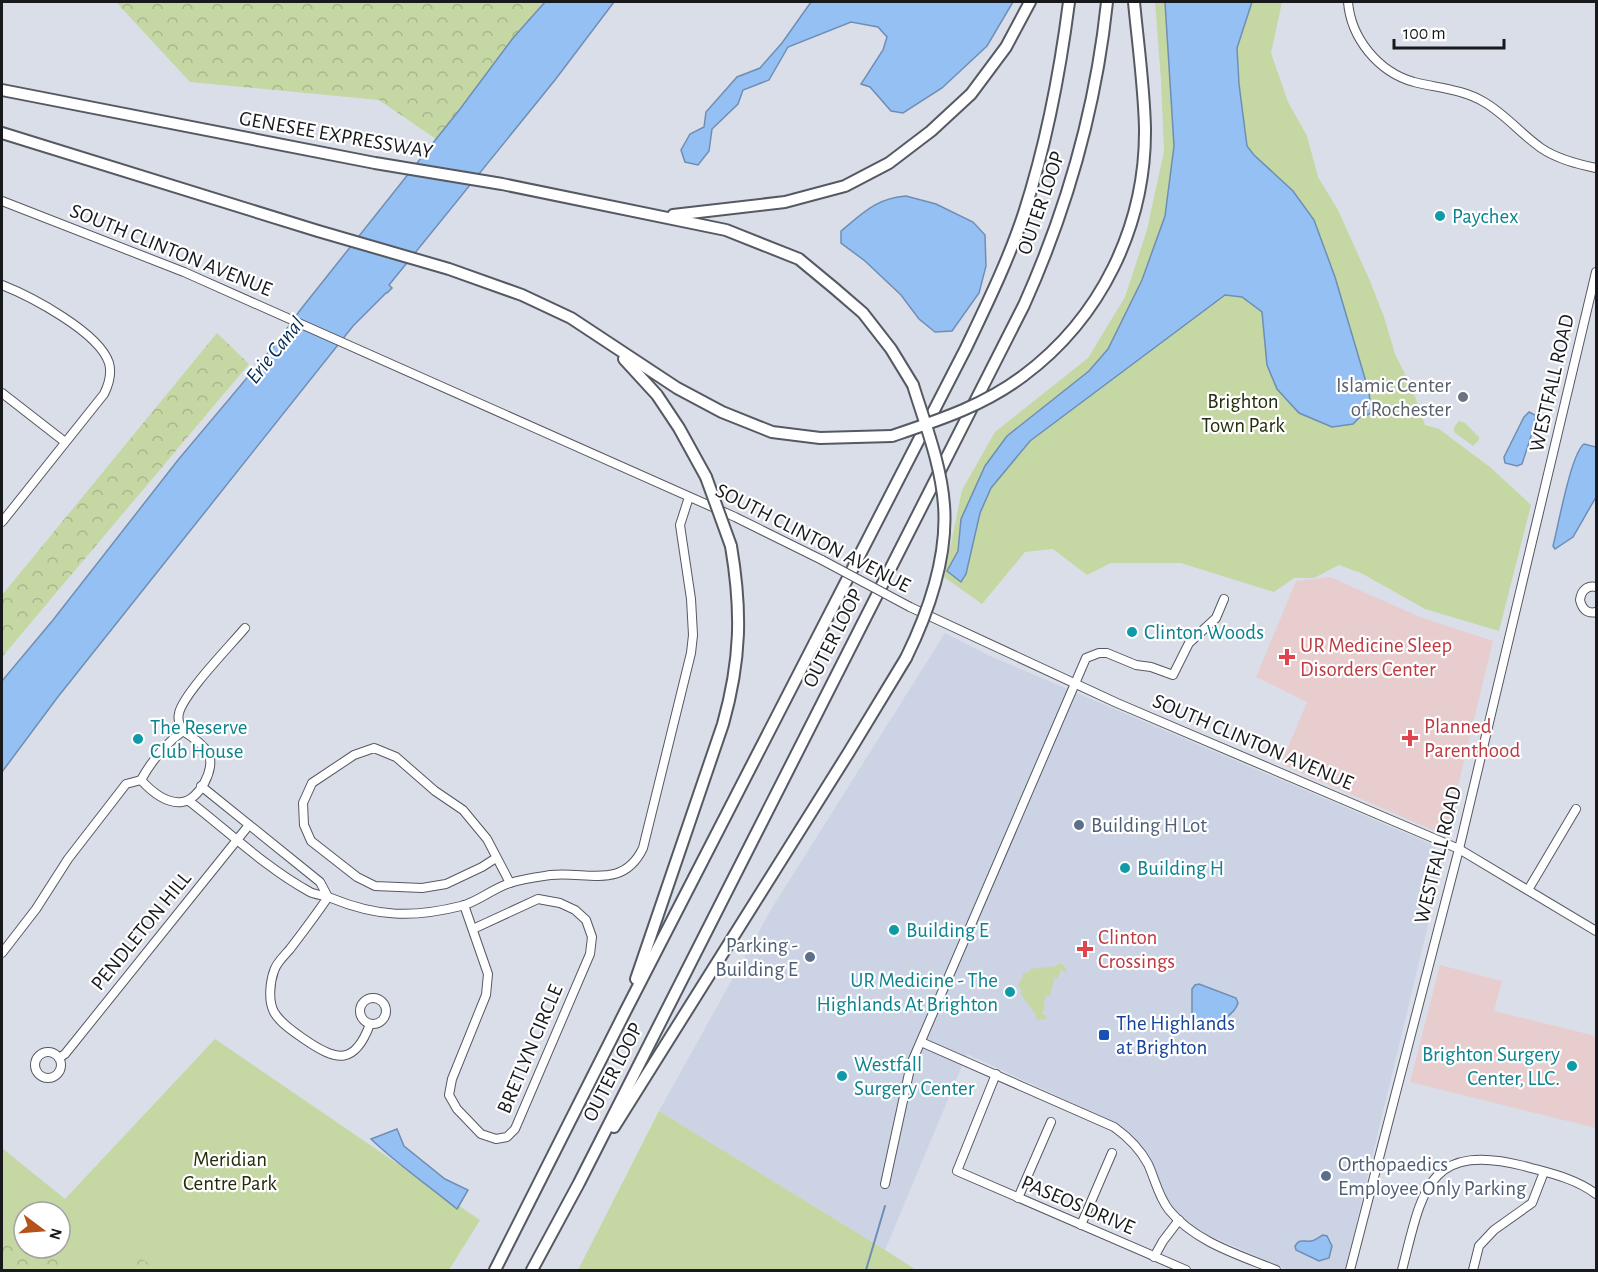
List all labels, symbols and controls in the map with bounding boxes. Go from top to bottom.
scale bar [1394,12,1504,50]
text: 100 m [1403,25,1446,43]
street label: GENESEE EXPRESSWAY [237,108,435,162]
street label: OUTER LOOP [1014,149,1068,257]
street label: SOUTH CLINTON AVENUE [67,200,275,300]
place label: Paychex [1452,206,1518,227]
marker: Paychex [1433,209,1447,223]
water label: Erie Canal [242,312,308,388]
street label: WESTFALL ROAD [1526,312,1578,454]
place label: Islamic Center of Rochester [1336,375,1451,420]
marker: Islamic Center of Rochester [1456,390,1470,404]
park label: Brighton Town Park [1201,391,1285,436]
street label: SOUTH CLINTON AVENUE [712,480,914,596]
street label: OUTER LOOP [799,585,867,691]
place label: Clinton Woods [1144,622,1264,643]
marker: Clinton Woods [1125,625,1139,639]
place label: UR Medicine Sleep Disorders Center [1300,635,1452,680]
marker: UR Medicine Sleep Disorders Center [1278,648,1296,666]
street label: SOUTH CLINTON AVENUE [1150,690,1356,794]
place label: Planned Parenthood [1424,716,1520,761]
place label: The Reserve Club House [150,717,247,762]
marker: Planned Parenthood [1401,729,1419,747]
marker: The Reserve Club House [131,732,145,746]
street label: WESTFALL ROAD [1411,784,1465,926]
place label: Building H Lot [1091,815,1207,836]
marker: Building H Lot [1072,818,1086,832]
place label: Building H [1137,858,1224,879]
marker: Building H [1118,861,1132,875]
street label: PENDLETON HILL [87,868,195,994]
place label: Building E [906,920,989,941]
marker: Building E [887,923,901,937]
place label: Clinton Crossings [1098,927,1175,972]
place label: Parking - Building E [715,935,798,980]
marker: Clinton Crossings [1076,940,1094,958]
marker: Parking - Building E [803,950,817,964]
place label: UR Medicine - The Highlands At Brighton [816,970,998,1015]
street label: BRETLYN CIRCLE [493,982,567,1116]
marker: UR Medicine - The Highlands At Brighton [1003,985,1017,999]
place label: The Highlands at Brighton [1116,1013,1235,1058]
street label: OUTER LOOP [579,1019,647,1125]
marker: The Highlands at Brighton [1097,1028,1111,1042]
place label: Brighton Surgery Center, LLC. [1422,1044,1560,1089]
place label: Westfall Surgery Center [854,1054,975,1099]
marker: Brighton Surgery Center, LLC. [1565,1059,1579,1073]
marker: Westfall Surgery Center [835,1069,849,1083]
park label: Meridian Centre Park [183,1149,277,1194]
place label: Orthopaedics Employee Only Parking [1338,1154,1527,1199]
marker: Orthopaedics Employee Only Parking [1319,1169,1333,1183]
street label: PASEOS DRIVE [1018,1172,1138,1238]
north arrow [12,1200,72,1260]
text: N [46,1226,65,1241]

